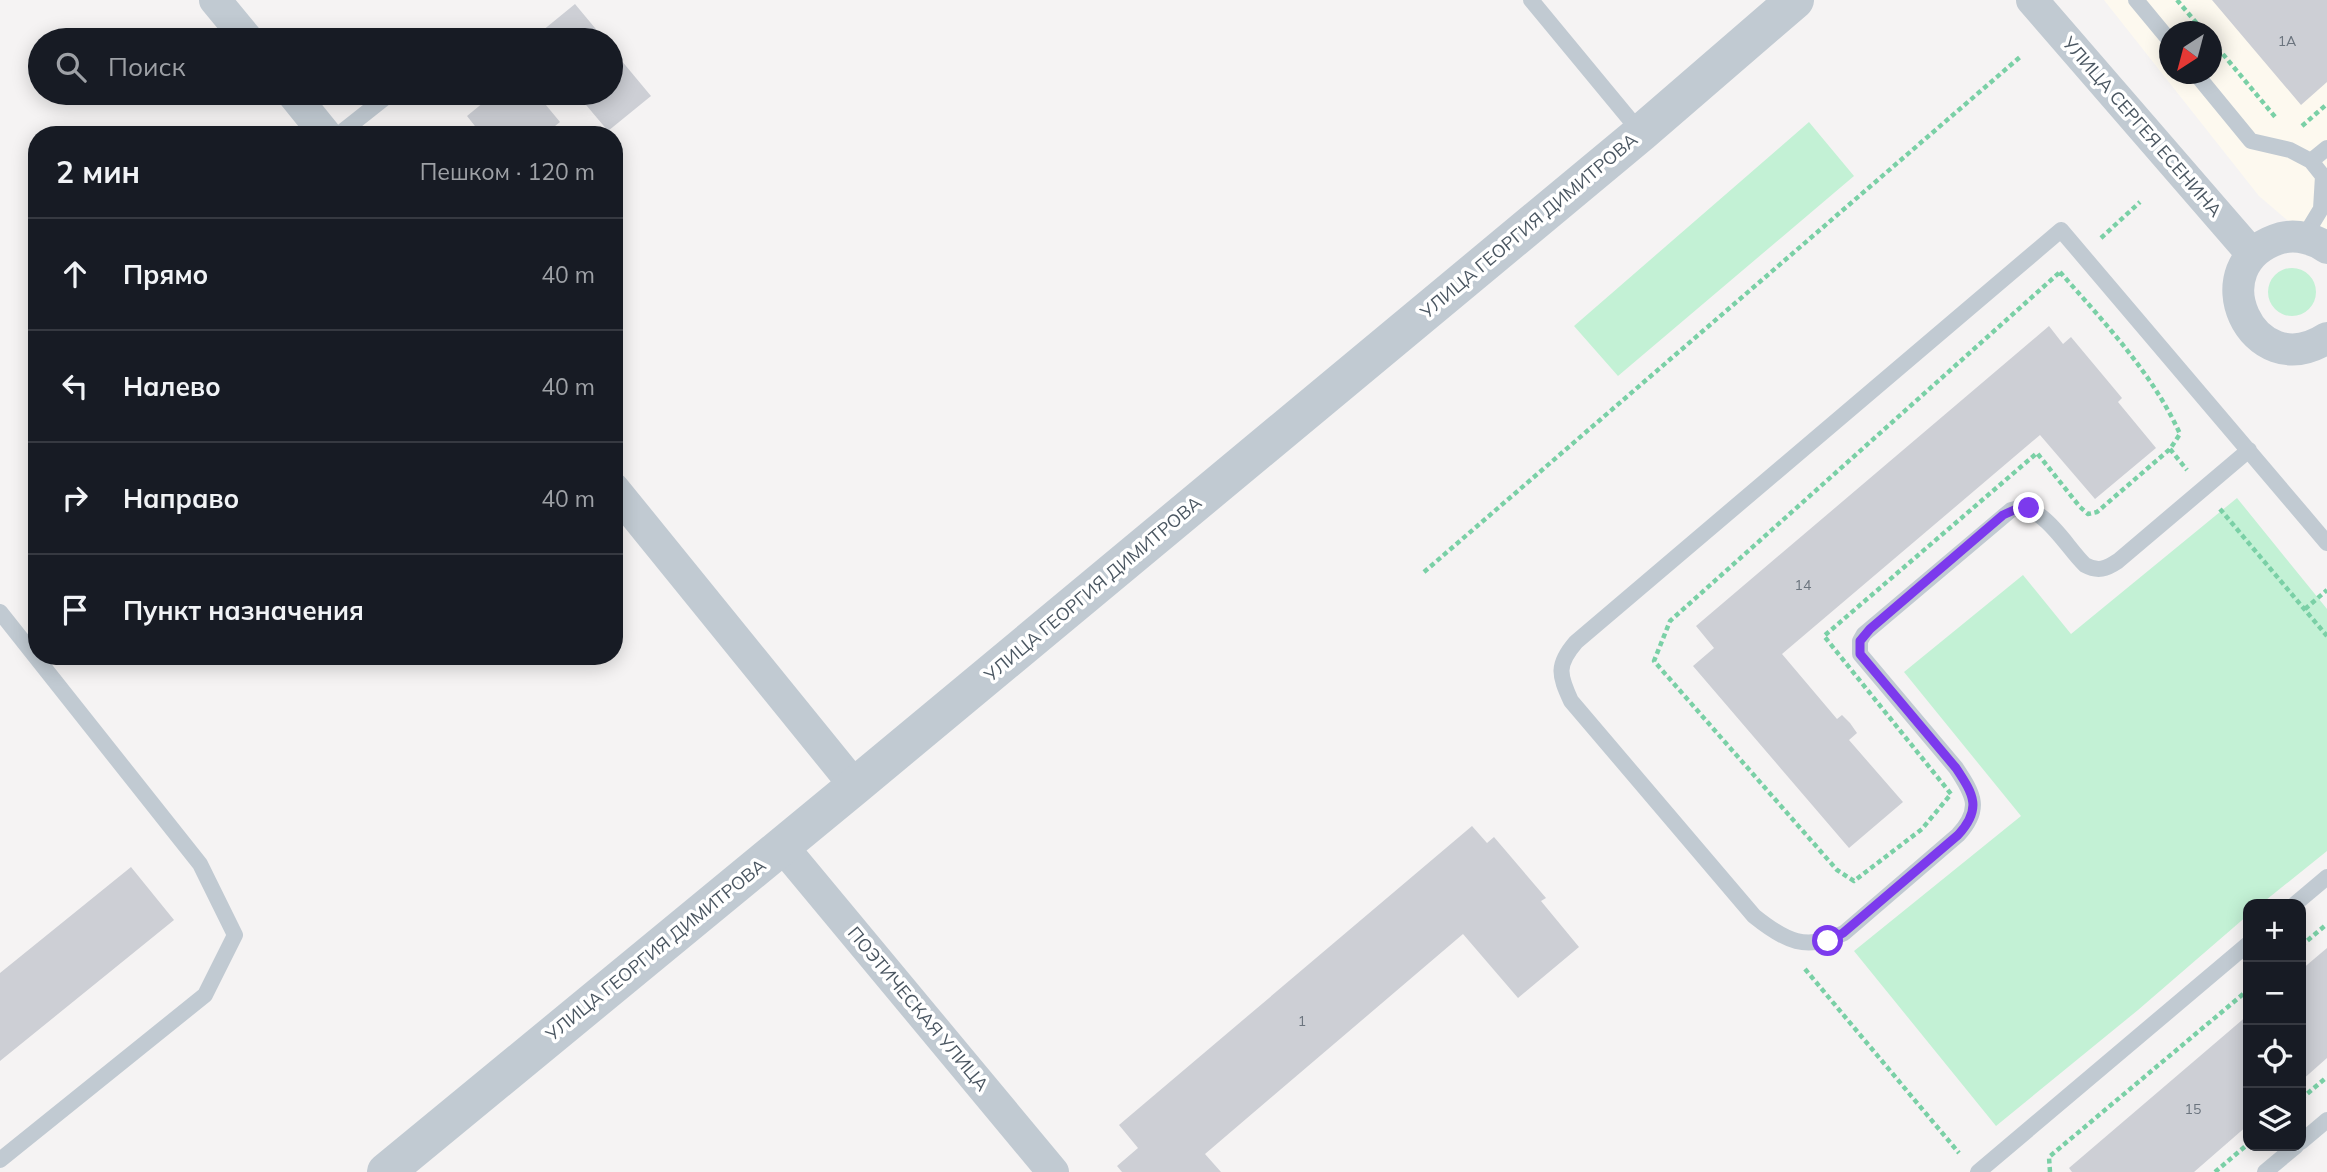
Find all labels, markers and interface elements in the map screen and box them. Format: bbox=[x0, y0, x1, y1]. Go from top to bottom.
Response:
north arrow bbox=[2159, 21, 2222, 84]
search box bbox=[28, 28, 623, 105]
street label: УЛИЦА СЕРГЕЯ ЕСЕНИНА bbox=[2057, 31, 2227, 222]
house number: 1А bbox=[2278, 32, 2297, 50]
icon: search bbox=[52, 48, 90, 86]
text: Поиск bbox=[108, 50, 186, 83]
street label: УЛИЦА ГЕОРГИЯ ДИМИТРОВА bbox=[1415, 128, 1642, 324]
text: 2 мин bbox=[56, 153, 140, 191]
text: Пешком · 120 m bbox=[420, 157, 595, 186]
icon: ahead bbox=[56, 255, 94, 293]
text: Прямо bbox=[123, 258, 208, 291]
text: 40 m bbox=[541, 260, 595, 289]
icon: left bbox=[56, 367, 94, 405]
text: Налево bbox=[123, 370, 221, 403]
text: 40 m bbox=[541, 372, 595, 401]
icon: right bbox=[56, 479, 94, 517]
text: Направо bbox=[123, 482, 239, 515]
text: 40 m bbox=[541, 484, 595, 513]
street label: УЛИЦА ГЕОРГИЯ ДИМИТРОВА bbox=[979, 491, 1206, 687]
route end bbox=[2013, 492, 2044, 523]
house number: 14 bbox=[1795, 576, 1812, 594]
icon: arrive bbox=[56, 591, 94, 629]
text: Пункт назначения bbox=[123, 594, 364, 627]
street label: УЛИЦА ГЕОРГИЯ ДИМИТРОВА bbox=[540, 854, 770, 1046]
map controls bbox=[2243, 899, 2306, 1151]
button: + bbox=[2243, 899, 2306, 962]
street label: ПОЭТИЧЕСКАЯ УЛИЦА bbox=[843, 922, 994, 1096]
route start bbox=[1812, 925, 1843, 956]
button: − bbox=[2243, 962, 2306, 1025]
house number: 1 bbox=[1298, 1012, 1306, 1030]
button: locate bbox=[2243, 1025, 2306, 1088]
button: layers bbox=[2243, 1088, 2306, 1151]
house number: 15 bbox=[2185, 1100, 2201, 1118]

